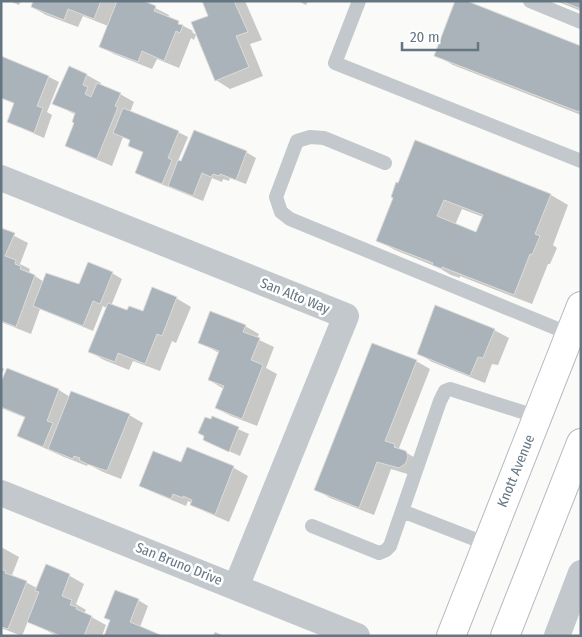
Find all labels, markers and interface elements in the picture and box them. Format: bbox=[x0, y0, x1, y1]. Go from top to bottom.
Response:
scale bar bbox=[402, 20, 478, 52]
text: 20 m bbox=[410, 28, 440, 46]
street label: San Alto Way bbox=[258, 274, 333, 318]
street label: Knott Avenue bbox=[494, 432, 538, 510]
street label: San Bruno Drive bbox=[133, 539, 225, 589]

